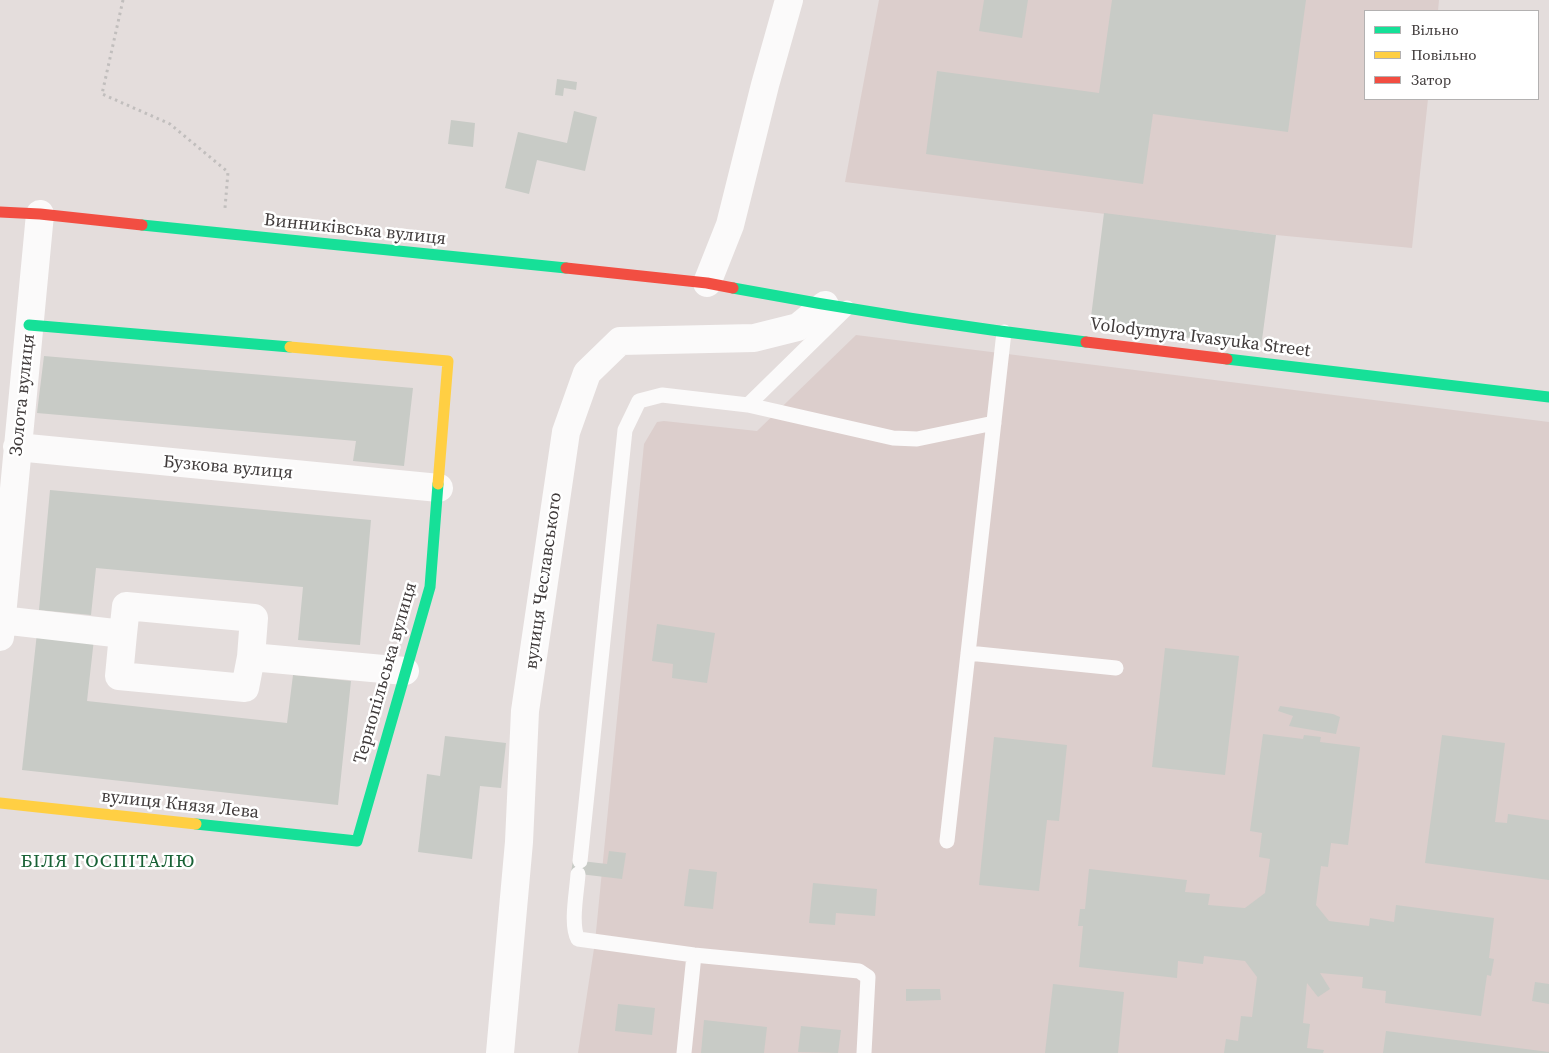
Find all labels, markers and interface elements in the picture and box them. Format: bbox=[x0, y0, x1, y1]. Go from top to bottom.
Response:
legend bbox=[1364, 10, 1539, 100]
text: Вільно bbox=[1411, 19, 1459, 40]
text: Повільно bbox=[1411, 44, 1477, 65]
text: Затор bbox=[1411, 69, 1451, 90]
street label: Винниківська вулиця bbox=[263, 210, 447, 250]
street label: Volodymyra Ivasyuka Street bbox=[1089, 314, 1311, 362]
street label: Золота вулиця bbox=[6, 333, 40, 457]
street label: Бузкова вулиця bbox=[162, 452, 294, 484]
street label: вулиця Чеславського bbox=[521, 491, 567, 671]
street label: Тернопільська вулиця bbox=[350, 580, 422, 766]
street label: вулиця Князя Лева bbox=[100, 786, 260, 824]
district label: БІЛЯ ГОСПІТАЛЮ bbox=[19, 851, 197, 873]

